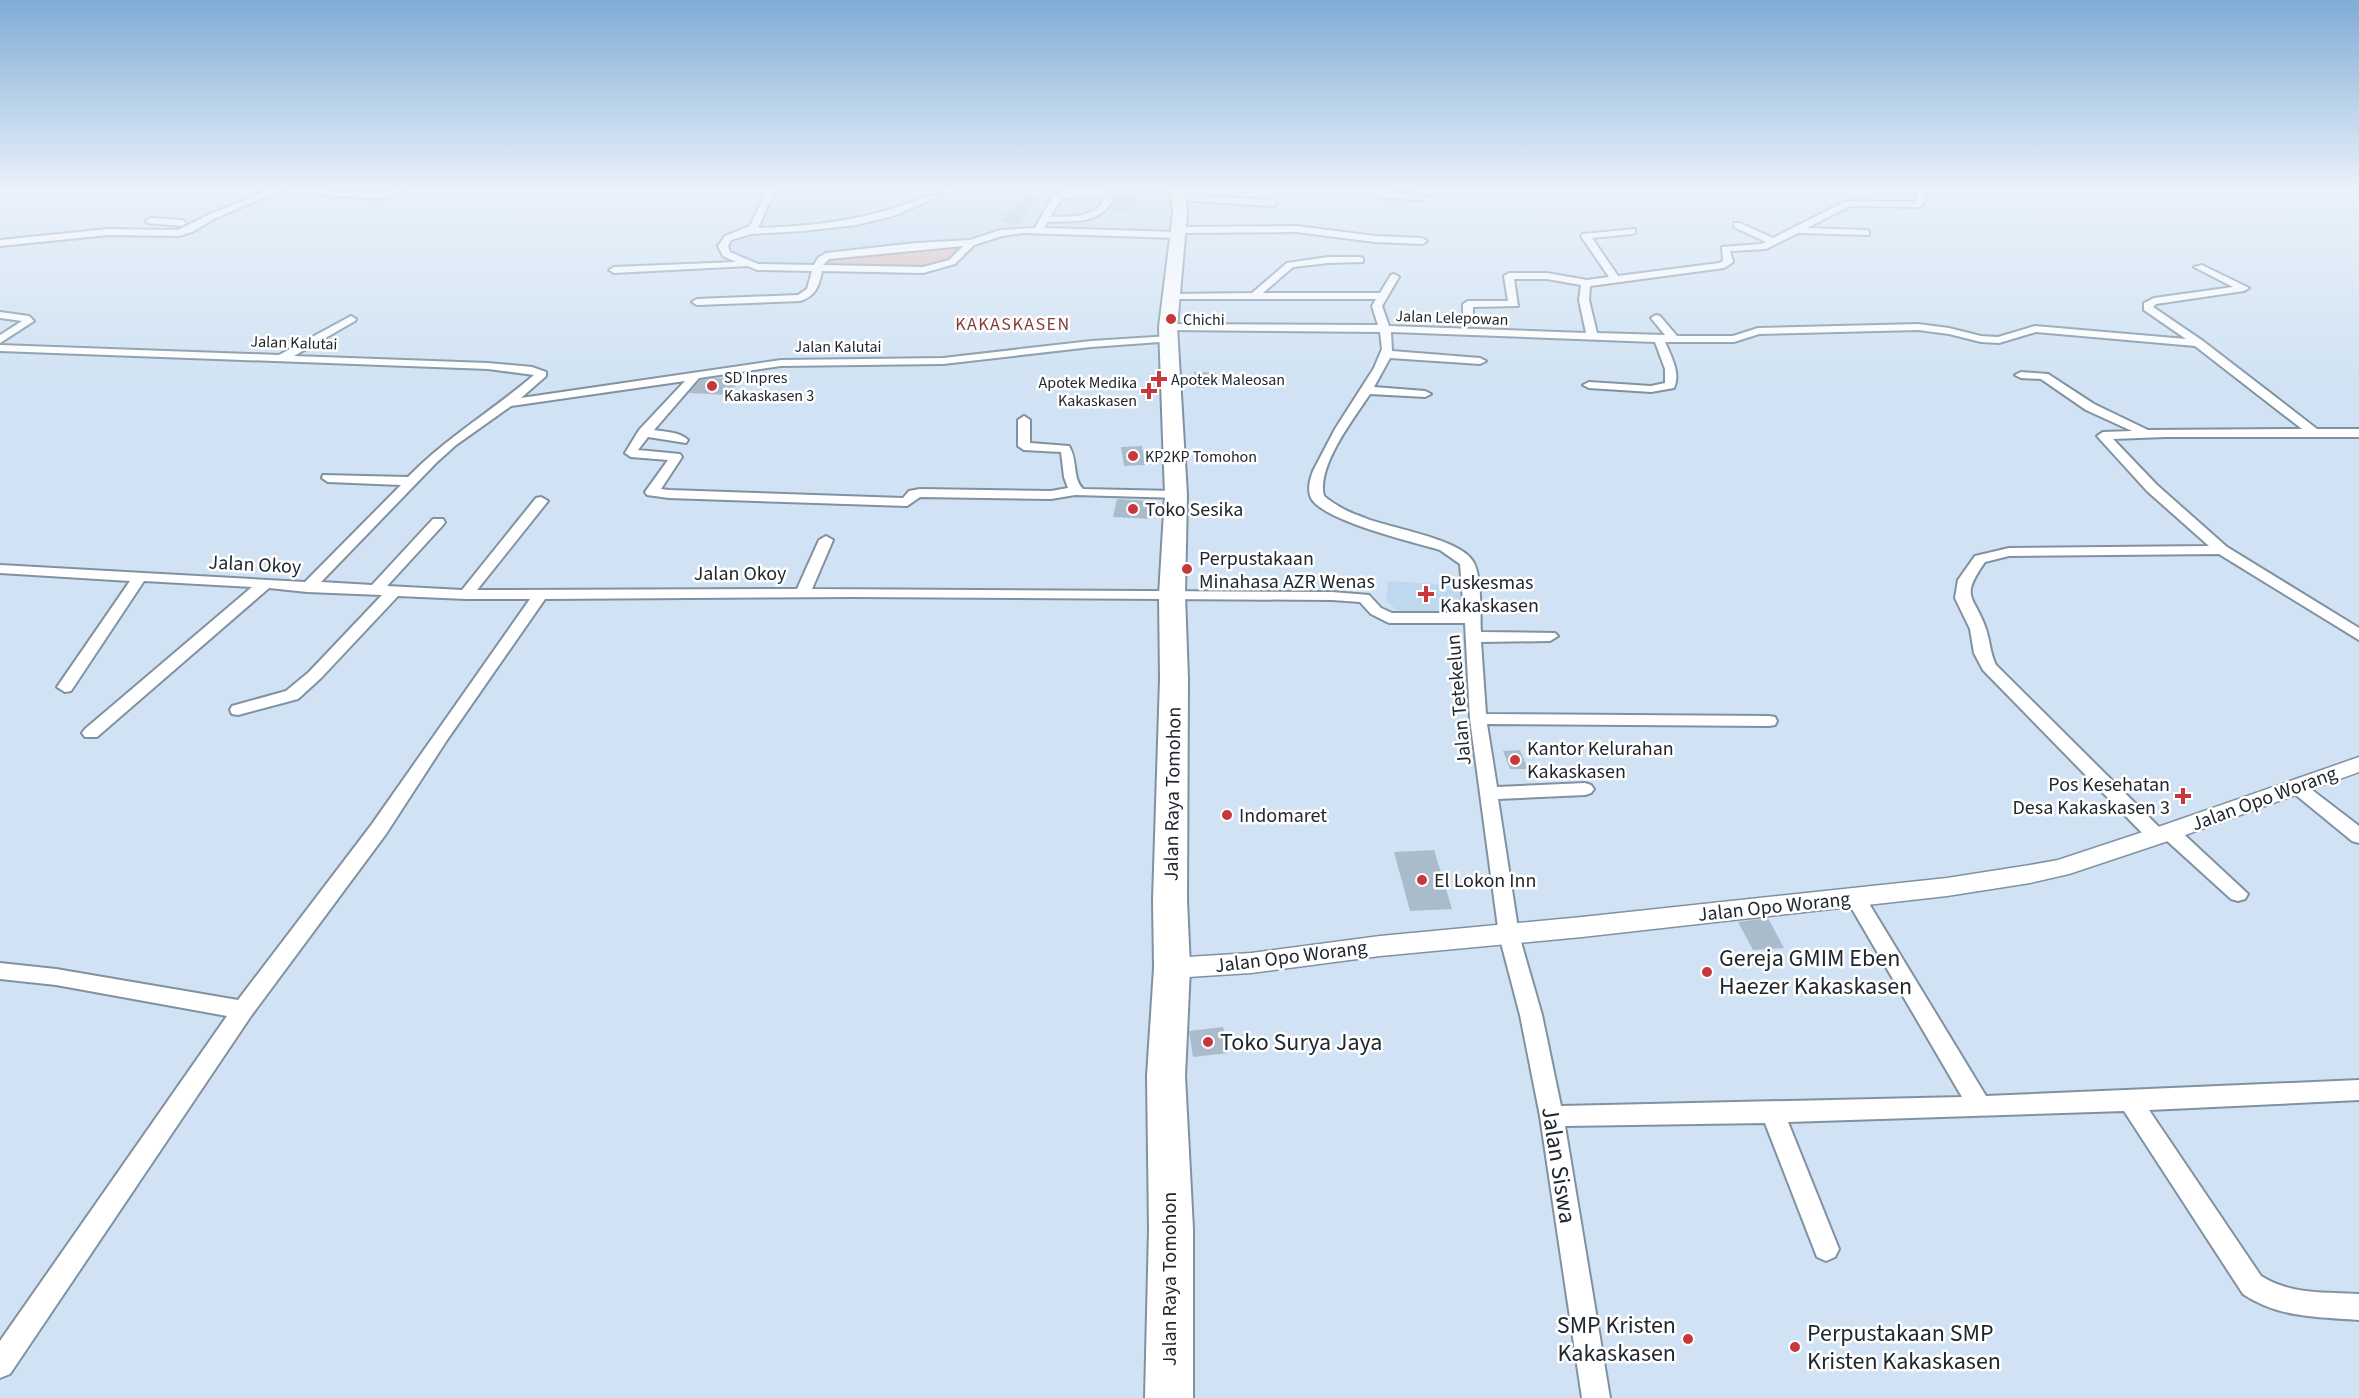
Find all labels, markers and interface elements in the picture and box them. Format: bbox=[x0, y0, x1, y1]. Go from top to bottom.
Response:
street label: Jalan Lelepowan bbox=[1395, 305, 1509, 331]
place label: Chichi bbox=[1183, 309, 1225, 331]
district label: KAKASKASEN bbox=[955, 312, 1071, 337]
marker: Chichi bbox=[1164, 312, 1178, 326]
street label: Jalan Kalutai bbox=[250, 330, 338, 356]
street label: Jalan Kalutai bbox=[794, 336, 882, 358]
place label: SD Inpres Kakaskasen 3 bbox=[724, 367, 814, 407]
place label: Apotek Maleosan bbox=[1171, 369, 1285, 391]
place label: Apotek Medika Kakaskasen bbox=[1039, 372, 1137, 412]
marker: Apotek Maleosan bbox=[1152, 372, 1166, 386]
marker: SD Inpres Kakaskasen 3 bbox=[705, 379, 719, 393]
marker: Apotek Medika Kakaskasen bbox=[1142, 384, 1156, 398]
place label: KP2KP Tomohon bbox=[1145, 446, 1257, 468]
marker: KP2KP Tomohon bbox=[1126, 449, 1140, 463]
place label: Toko Sesika bbox=[1145, 496, 1243, 524]
marker: Toko Sesika bbox=[1126, 502, 1140, 516]
place label: Perpustakaan Minahasa AZR Wenas bbox=[1199, 545, 1375, 596]
street label: Jalan Okoy bbox=[208, 549, 303, 581]
street label: Jalan Okoy bbox=[694, 560, 787, 588]
marker: Perpustakaan Minahasa AZR Wenas bbox=[1180, 562, 1194, 576]
place label: Puskesmas Kakaskasen bbox=[1440, 569, 1539, 620]
marker: Puskesmas Kakaskasen bbox=[1417, 585, 1435, 603]
street label: Jalan Tetekelun bbox=[1439, 633, 1479, 767]
street label: Jalan Raya Tomohon bbox=[1157, 707, 1189, 882]
place label: Kantor Kelurahan Kakaskasen bbox=[1527, 735, 1674, 786]
marker: Kantor Kelurahan Kakaskasen bbox=[1508, 753, 1522, 767]
street label: Jalan Opo Worang bbox=[2188, 760, 2341, 838]
place label: Pos Kesehatan Desa Kakaskasen 3 bbox=[2013, 771, 2170, 822]
marker: Pos Kesehatan Desa Kakaskasen 3 bbox=[2174, 787, 2192, 805]
place label: Indomaret bbox=[1239, 802, 1327, 830]
marker: Indomaret bbox=[1220, 808, 1234, 822]
place label: El Lokon Inn bbox=[1434, 867, 1536, 895]
marker: El Lokon Inn bbox=[1415, 873, 1429, 887]
street label: Jalan Opo Worang bbox=[1696, 885, 1852, 929]
street label: Jalan Opo Worang bbox=[1213, 934, 1369, 980]
place label: Gereja GMIM Eben Haezer Kakaskasen bbox=[1719, 941, 1912, 1004]
marker: Gereja GMIM Eben Haezer Kakaskasen bbox=[1700, 965, 1714, 979]
place label: Toko Surya Jaya bbox=[1220, 1025, 1382, 1060]
marker: Toko Surya Jaya bbox=[1201, 1035, 1215, 1049]
street label: Jalan Siswa bbox=[1532, 1104, 1585, 1226]
street label: Jalan Raya Tomohon bbox=[1156, 1192, 1184, 1366]
place label: SMP Kristen Kakaskasen bbox=[1557, 1308, 1676, 1371]
place label: Perpustakaan SMP Kristen Kakaskasen bbox=[1807, 1316, 2001, 1379]
marker: SMP Kristen Kakaskasen bbox=[1681, 1332, 1695, 1346]
marker: Perpustakaan SMP Kristen Kakaskasen bbox=[1788, 1340, 1802, 1354]

